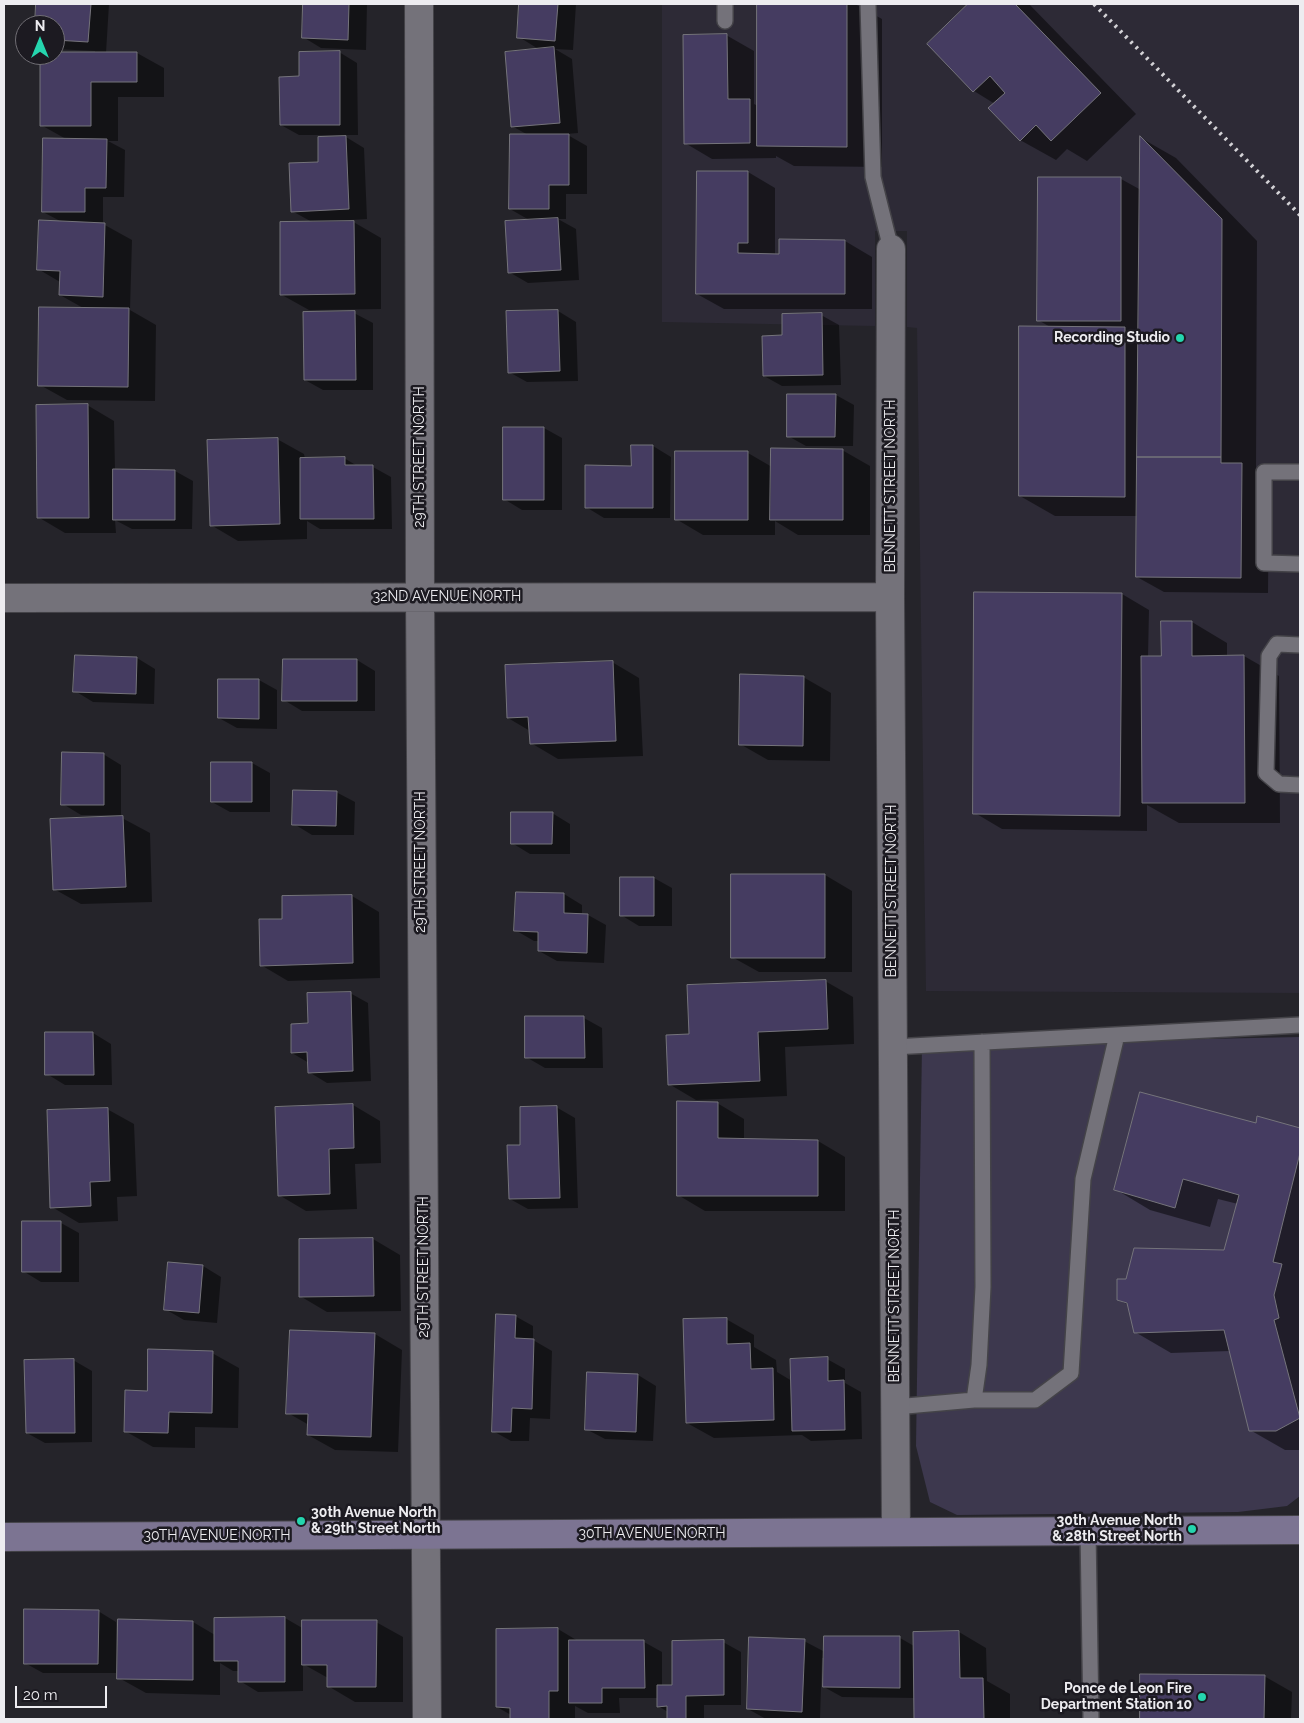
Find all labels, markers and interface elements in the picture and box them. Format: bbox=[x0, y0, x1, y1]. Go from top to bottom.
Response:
north arrow bbox=[15, 15, 65, 65]
text: N bbox=[35, 18, 45, 34]
place label: Recording Studio bbox=[1054, 330, 1170, 346]
marker: Recording Studio bbox=[1174, 332, 1186, 344]
street label: 29TH STREET NORTH bbox=[412, 386, 428, 528]
street label: BENNETT STREET NORTH bbox=[883, 399, 899, 573]
street label: 32ND AVENUE NORTH bbox=[373, 589, 521, 605]
street label: 29TH STREET NORTH bbox=[413, 791, 429, 933]
street label: BENNETT STREET NORTH bbox=[884, 804, 900, 978]
street label: 29TH STREET NORTH bbox=[416, 1196, 432, 1338]
street label: BENNETT STREET NORTH bbox=[887, 1209, 903, 1383]
place label: 30th Avenue North & 29th Street North bbox=[311, 1505, 440, 1538]
place label: 30th Avenue North & 28th Street North bbox=[1052, 1513, 1182, 1545]
marker: 30th Avenue North & 29th Street North bbox=[295, 1515, 307, 1527]
marker: 30th Avenue North & 28th Street North bbox=[1186, 1523, 1198, 1535]
street label: 30TH AVENUE NORTH bbox=[579, 1526, 725, 1542]
street label: 30TH AVENUE NORTH bbox=[144, 1528, 290, 1544]
scale bar bbox=[18, 1676, 110, 1708]
place label: Ponce de Leon Fire Department Station 10 bbox=[1041, 1681, 1192, 1714]
text: 20 m bbox=[23, 1686, 58, 1704]
marker: Ponce de Leon Fire Department Station 10 bbox=[1196, 1691, 1208, 1703]

